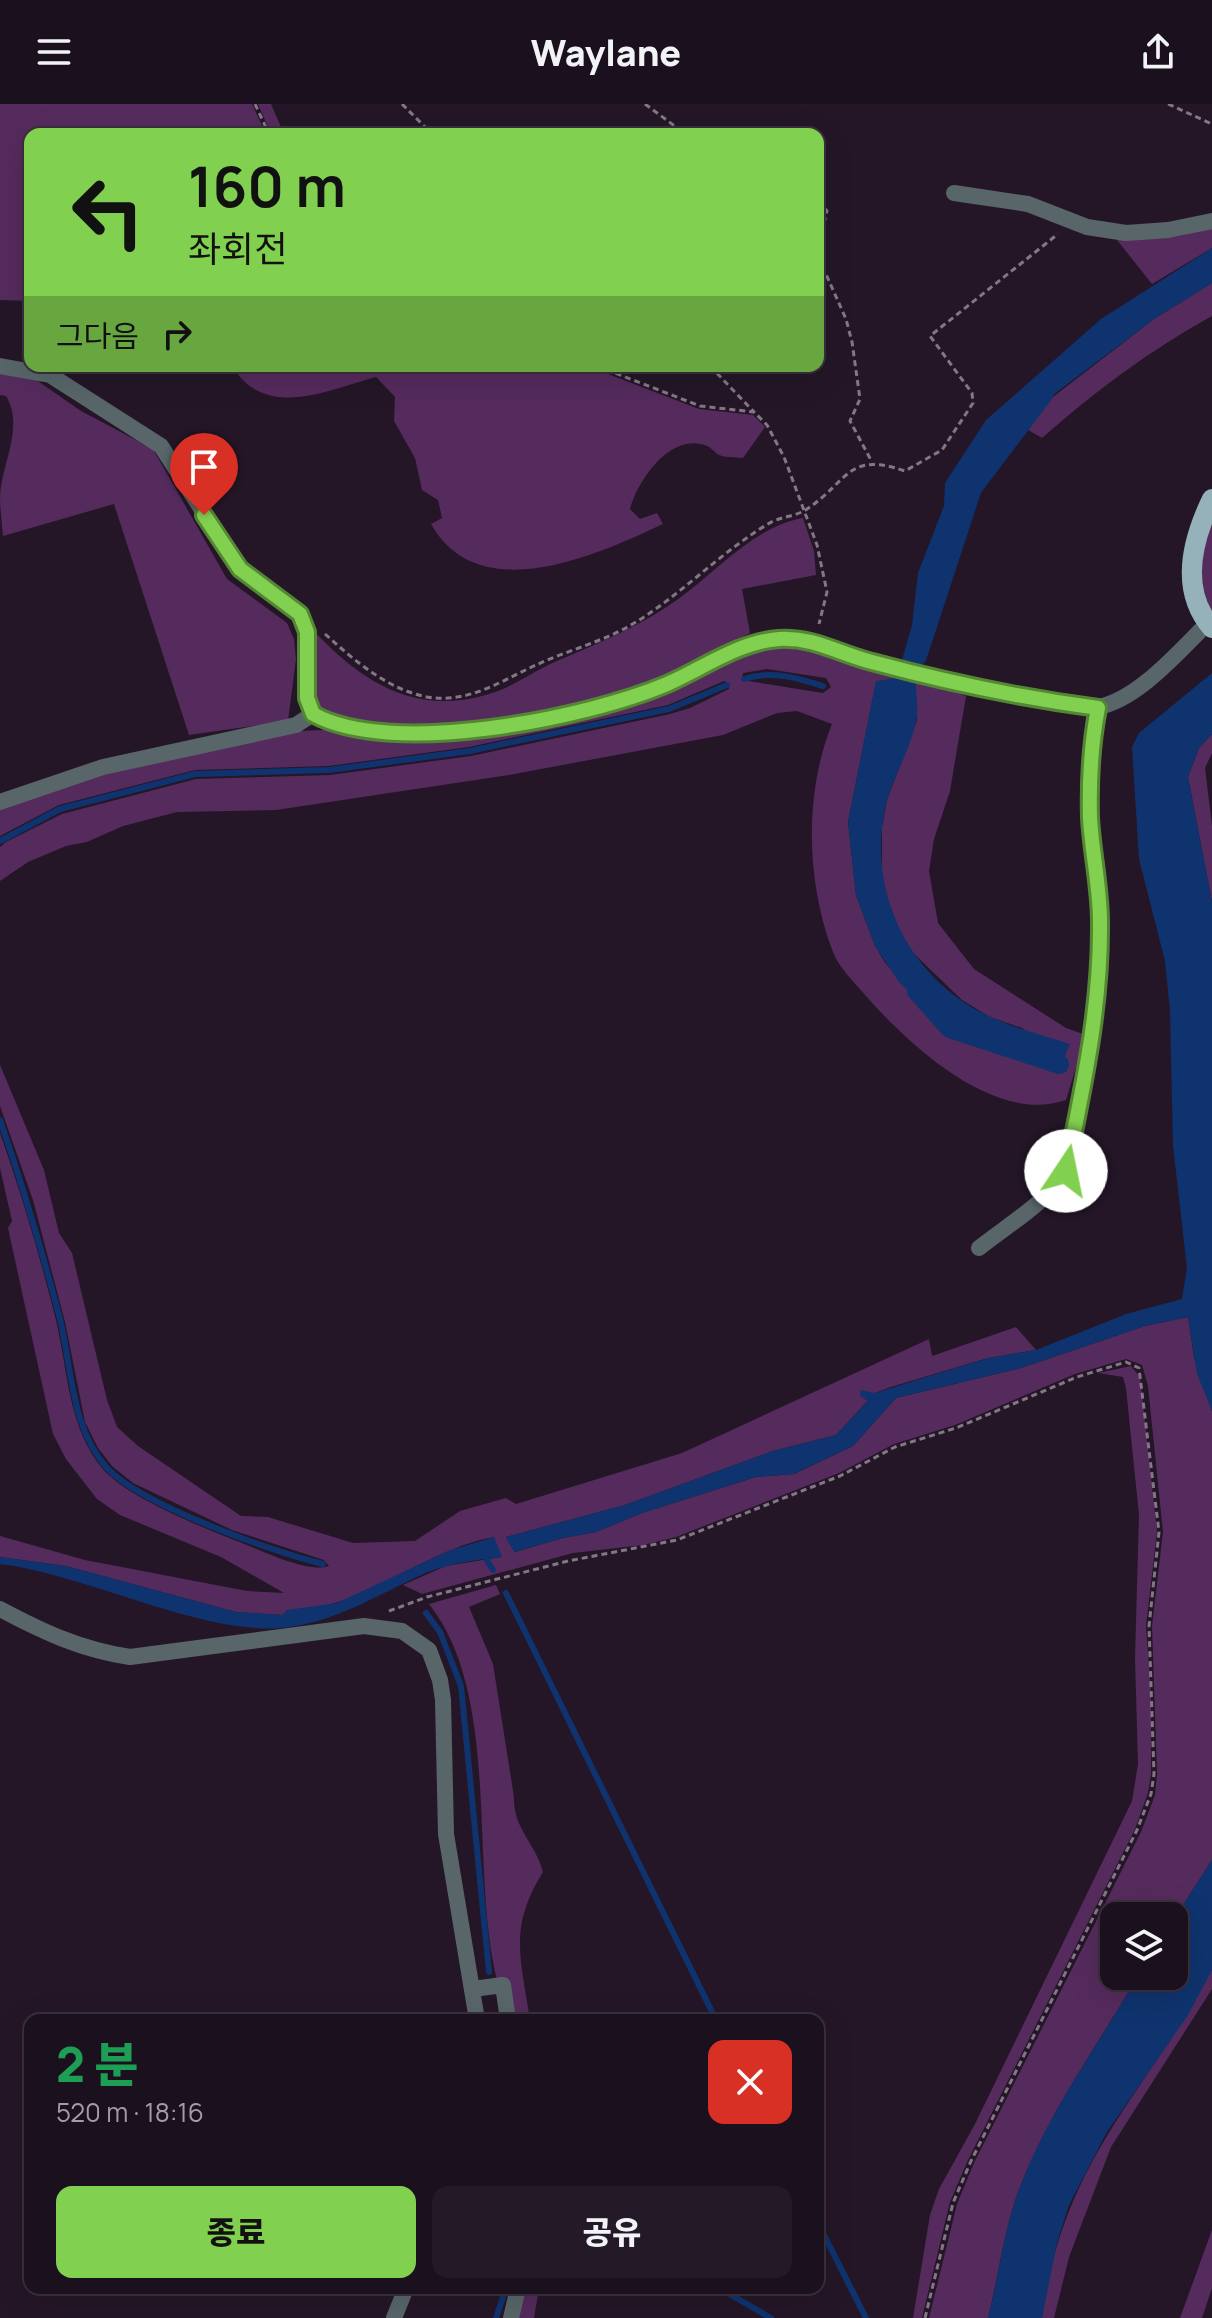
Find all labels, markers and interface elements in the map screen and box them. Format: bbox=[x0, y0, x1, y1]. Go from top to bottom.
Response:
text: Waylane bbox=[531, 28, 681, 77]
icon: menu bbox=[32, 30, 76, 74]
icon: share bbox=[1136, 30, 1180, 74]
text: 160 m bbox=[188, 147, 346, 224]
icon: left bbox=[56, 160, 160, 264]
text: 좌회전 bbox=[188, 224, 287, 273]
icon: right bbox=[155, 312, 199, 356]
text: 그다음 bbox=[56, 315, 139, 356]
pin bbox=[170, 433, 238, 515]
icon: arrive bbox=[182, 445, 226, 489]
position arrow bbox=[1024, 1129, 1108, 1213]
map controls bbox=[1100, 1902, 1188, 1990]
button: layers bbox=[1100, 1902, 1188, 1990]
text: 2 분 bbox=[56, 2031, 139, 2096]
button: close bbox=[708, 2040, 792, 2124]
text: 520 m · 18:16 bbox=[56, 2094, 204, 2130]
button: 종료 bbox=[56, 2186, 416, 2278]
button: 공유 bbox=[432, 2186, 792, 2278]

